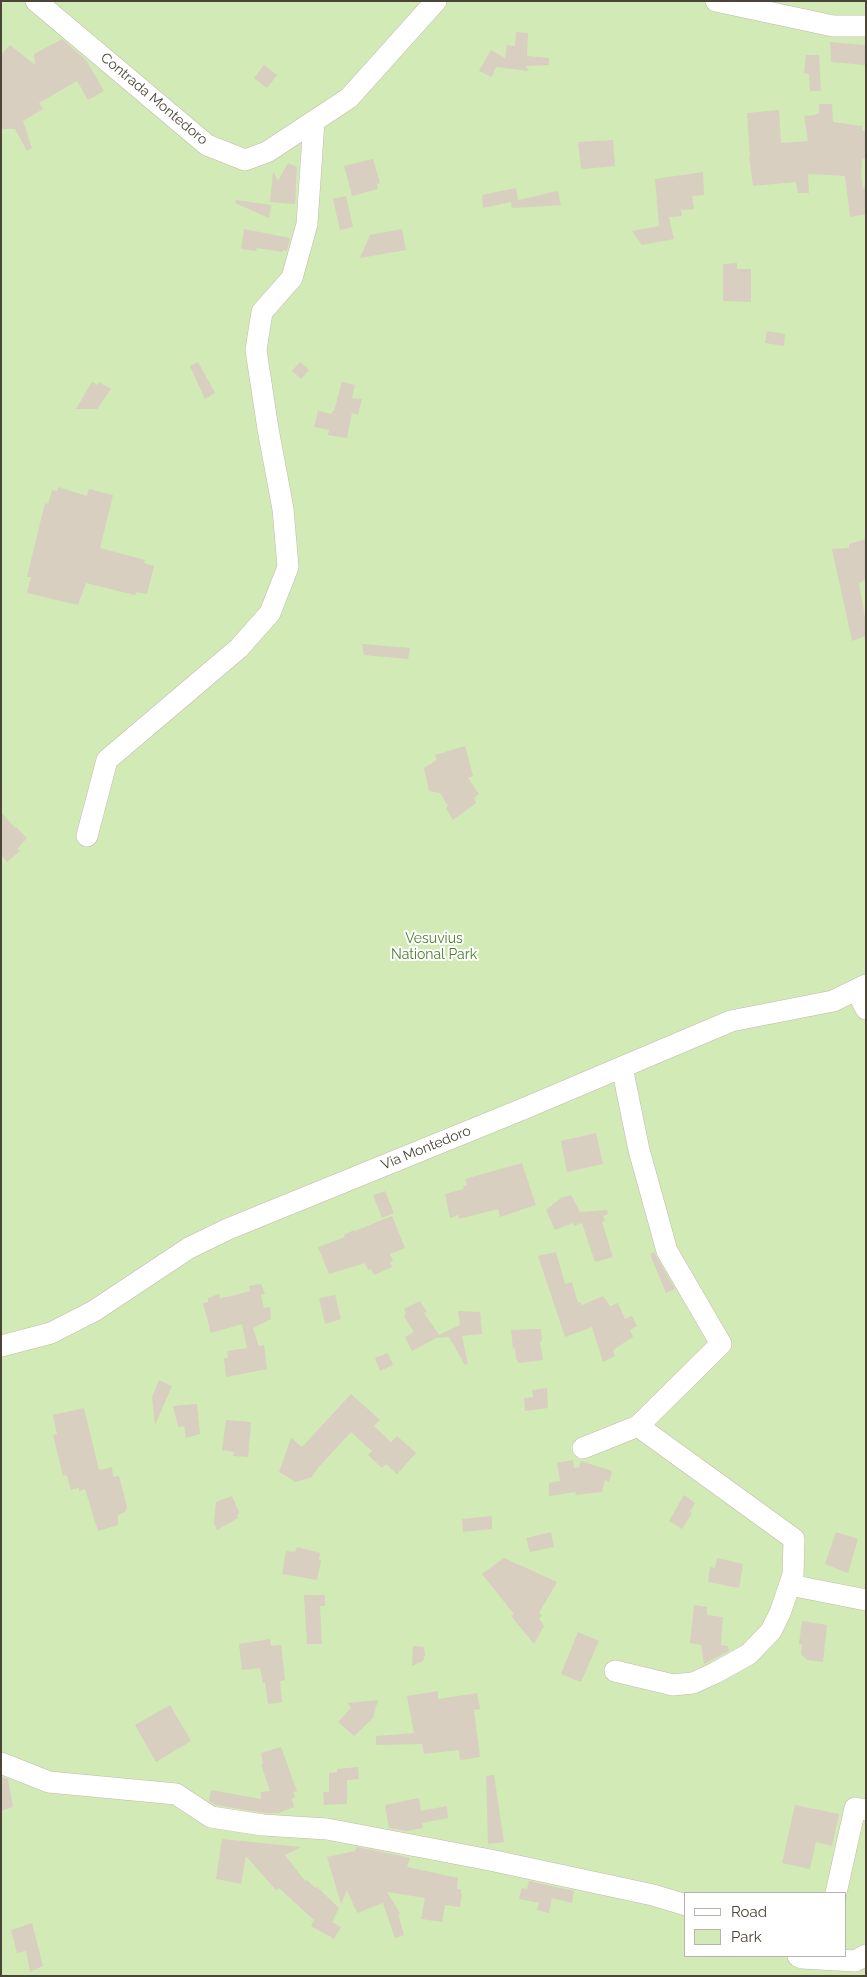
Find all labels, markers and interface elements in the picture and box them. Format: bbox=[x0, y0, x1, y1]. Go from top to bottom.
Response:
street label: Contrada Montedoro bbox=[97, 49, 211, 149]
park label: Vesuvius National Park bbox=[391, 931, 477, 964]
street label: Via Montedoro bbox=[379, 1122, 473, 1174]
legend bbox=[684, 1892, 847, 1957]
text: Road bbox=[731, 1903, 767, 1921]
text: Park bbox=[731, 1928, 762, 1946]

